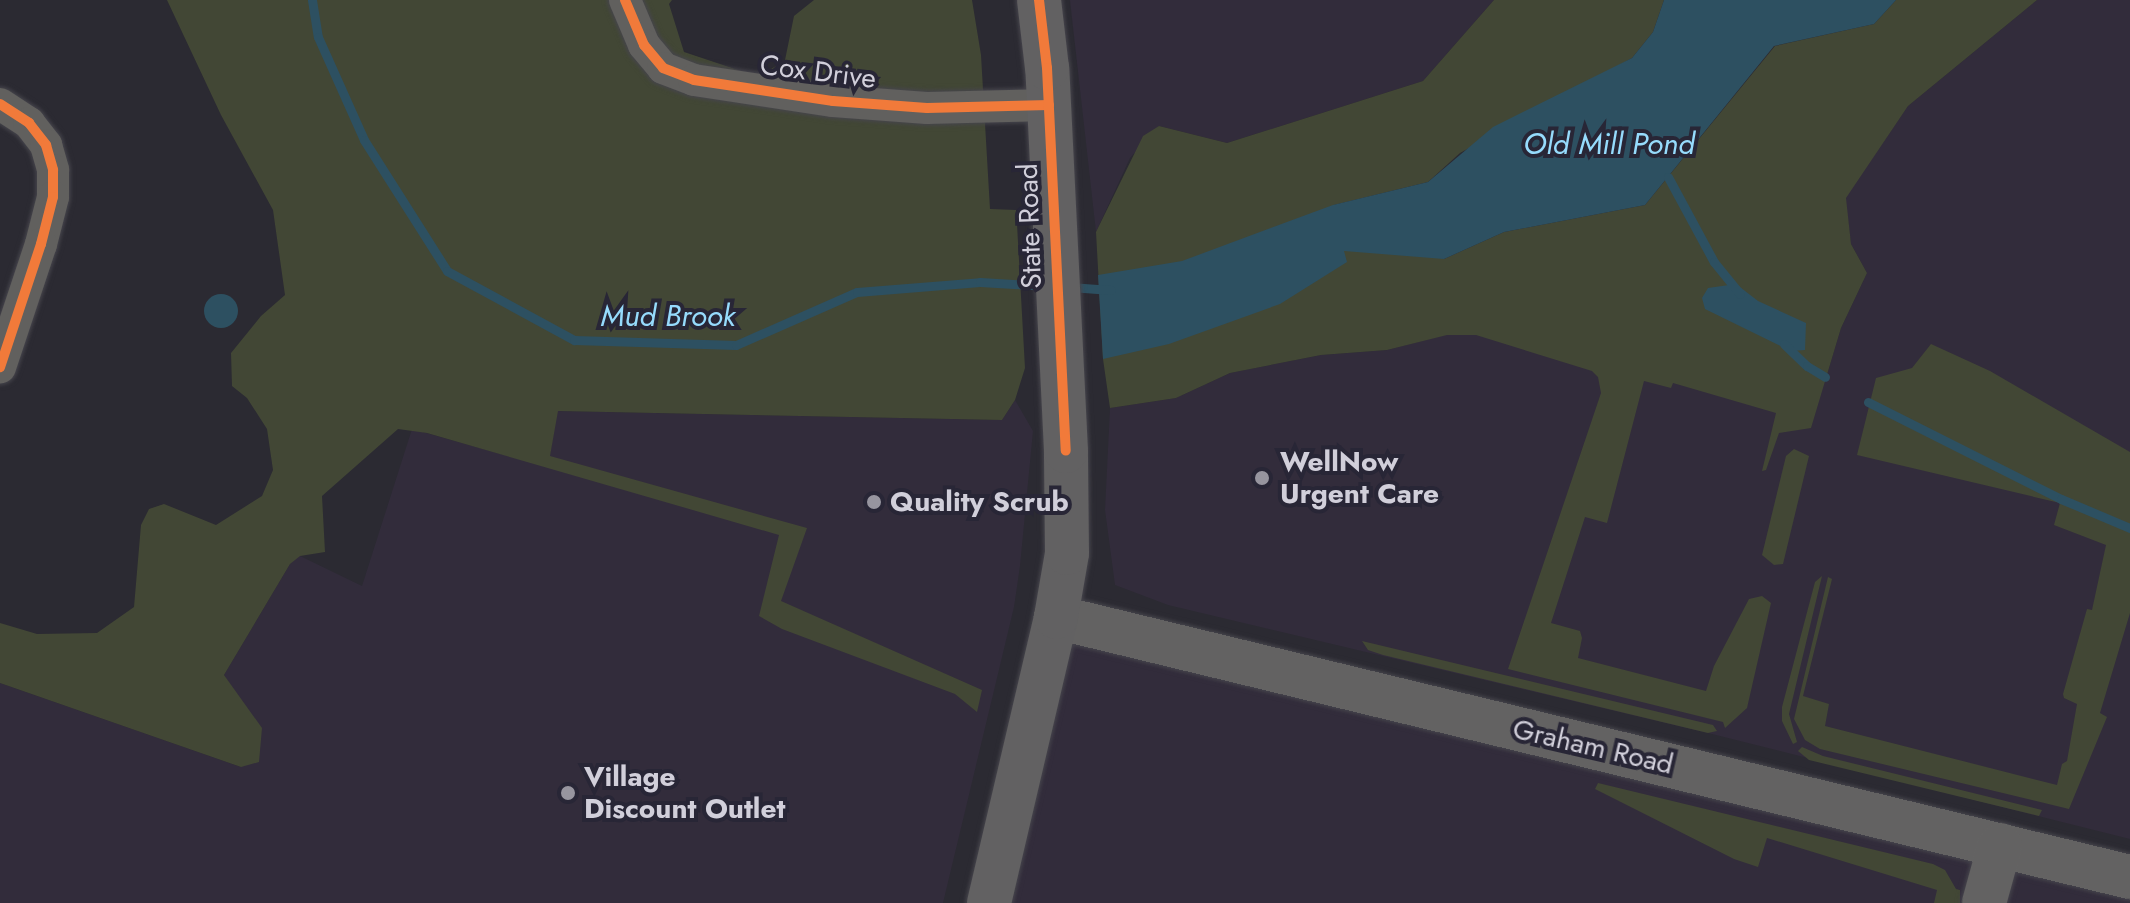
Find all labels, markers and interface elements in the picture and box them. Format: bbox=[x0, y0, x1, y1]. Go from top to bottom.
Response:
street label: Cox Drive bbox=[758, 48, 878, 96]
water label: Old Mill Pond bbox=[1523, 126, 1695, 162]
street label: State Road bbox=[1011, 163, 1049, 289]
water label: Mud Brook bbox=[601, 298, 735, 334]
place label: WellNow Urgent Care bbox=[1280, 445, 1439, 511]
marker: WellNow Urgent Care bbox=[1251, 467, 1273, 489]
place label: Quality Scrub bbox=[890, 485, 1069, 519]
marker: Quality Scrub bbox=[865, 493, 883, 511]
street label: Graham Road bbox=[1510, 712, 1676, 782]
place label: Village Discount Outlet bbox=[584, 760, 785, 826]
marker: Village Discount Outlet bbox=[559, 784, 577, 802]

